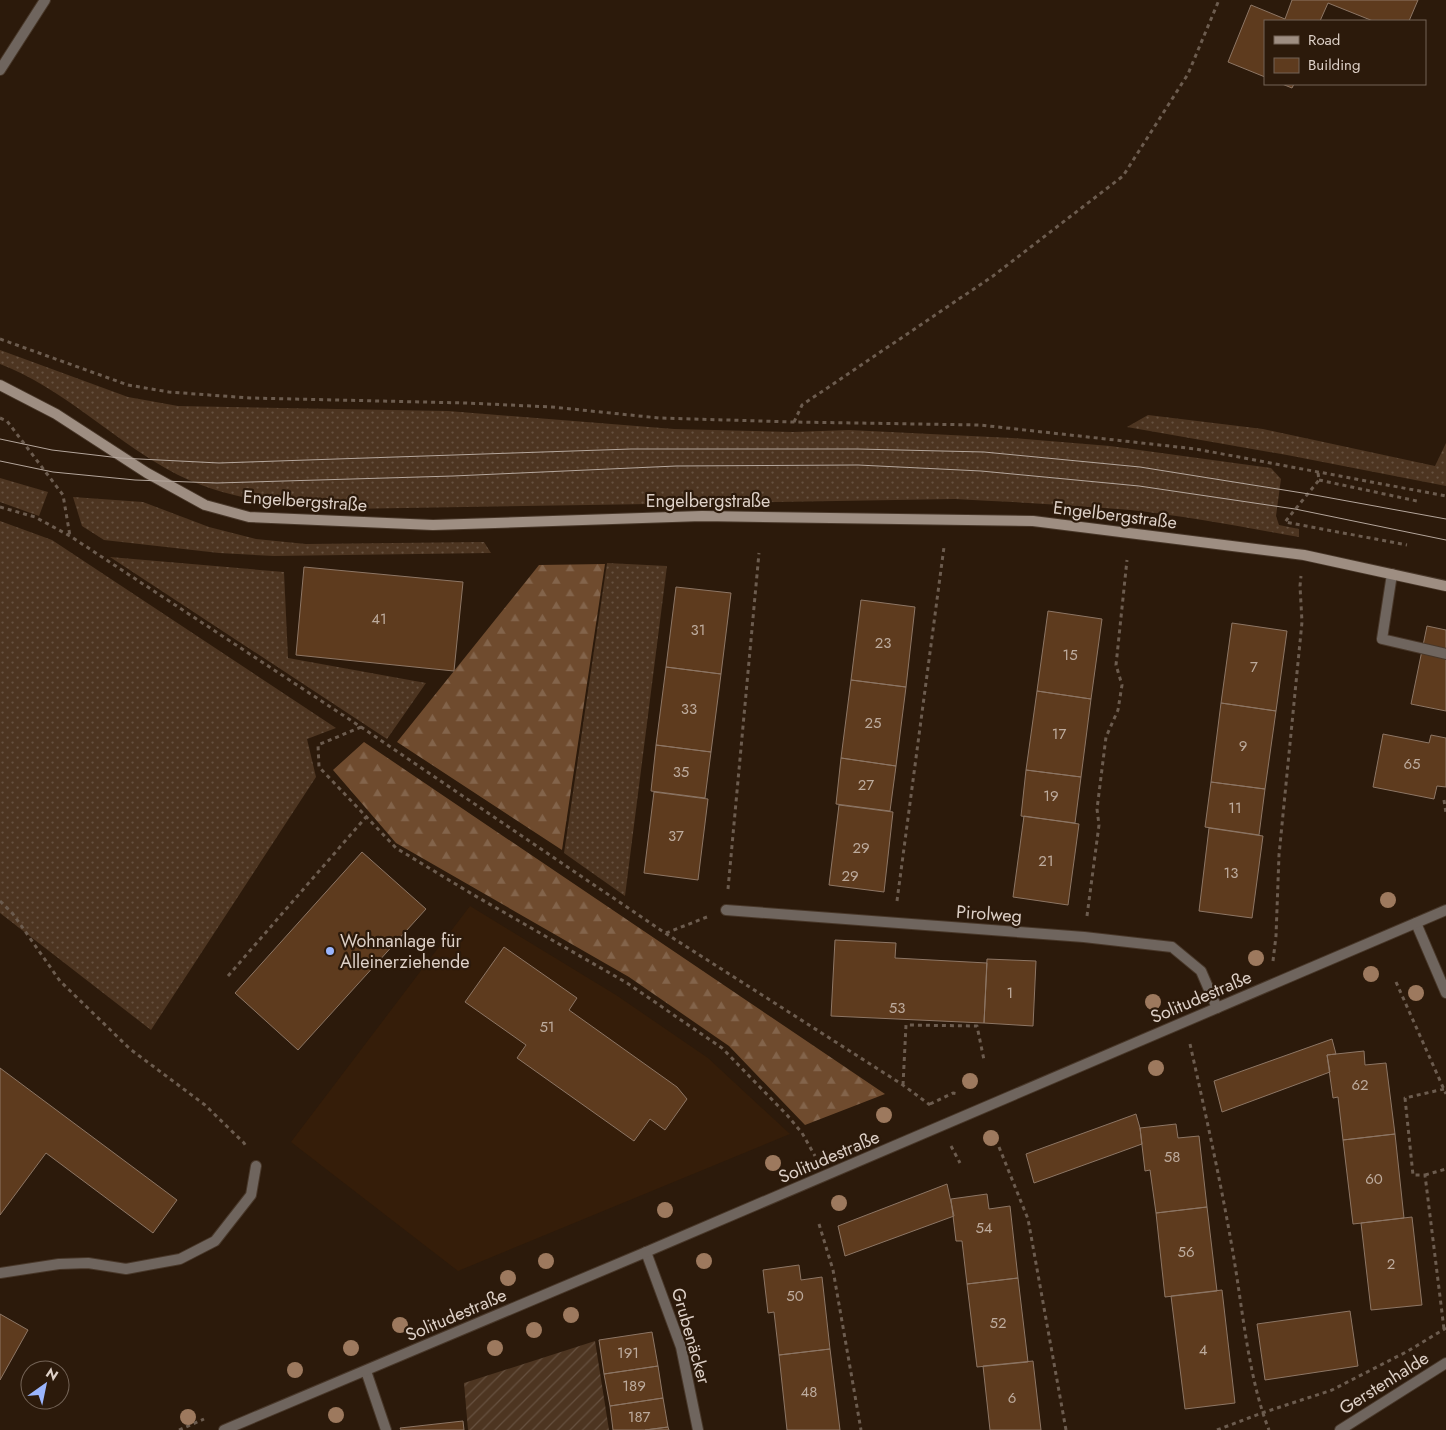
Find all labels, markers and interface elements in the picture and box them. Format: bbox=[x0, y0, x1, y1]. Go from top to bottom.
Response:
legend bbox=[1264, 20, 1426, 85]
text: Road bbox=[1308, 29, 1340, 51]
text: Building bbox=[1308, 54, 1360, 76]
street label: Engelbergstraße bbox=[242, 484, 368, 518]
street label: Engelbergstraße bbox=[646, 488, 770, 514]
street label: Engelbergstraße bbox=[1052, 495, 1178, 535]
house number: 41 bbox=[371, 608, 387, 630]
house number: 31 bbox=[691, 619, 705, 641]
house number: 23 bbox=[875, 632, 891, 654]
house number: 15 bbox=[1062, 644, 1078, 666]
house number: 7 bbox=[1250, 656, 1258, 678]
house number: 33 bbox=[681, 698, 697, 720]
house number: 25 bbox=[865, 712, 882, 734]
house number: 17 bbox=[1052, 723, 1066, 745]
house number: 9 bbox=[1239, 735, 1247, 757]
house number: 65 bbox=[1403, 753, 1421, 775]
house number: 35 bbox=[673, 761, 689, 783]
house number: 27 bbox=[858, 774, 874, 796]
house number: 19 bbox=[1043, 785, 1059, 807]
house number: 11 bbox=[1228, 797, 1242, 819]
house number: 37 bbox=[668, 825, 684, 847]
house number: 29 bbox=[852, 837, 870, 859]
house number: 21 bbox=[1038, 850, 1054, 872]
house number: 13 bbox=[1224, 862, 1238, 884]
house number: 29 bbox=[841, 865, 859, 887]
street label: Pirolweg bbox=[955, 899, 1023, 929]
place label: Wohnanlage für Alleinerziehende bbox=[340, 928, 469, 975]
marker: Wohnanlage für Alleinerziehende bbox=[324, 945, 336, 957]
street label: Solitudestraße bbox=[1146, 964, 1256, 1030]
house number: 1 bbox=[1007, 982, 1013, 1004]
house number: 53 bbox=[889, 997, 905, 1019]
house number: 51 bbox=[539, 1016, 555, 1038]
house number: 62 bbox=[1351, 1074, 1369, 1096]
street label: Solitudestraße bbox=[774, 1124, 884, 1190]
house number: 58 bbox=[1164, 1146, 1180, 1168]
house number: 60 bbox=[1365, 1168, 1383, 1190]
house number: 54 bbox=[975, 1217, 993, 1239]
house number: 56 bbox=[1177, 1241, 1195, 1263]
house number: 2 bbox=[1387, 1253, 1395, 1275]
street label: Solitudestraße bbox=[401, 1282, 511, 1348]
street label: Grubenäcker bbox=[665, 1285, 717, 1388]
house number: 50 bbox=[786, 1285, 804, 1307]
house number: 52 bbox=[990, 1312, 1007, 1334]
house number: 4 bbox=[1199, 1339, 1208, 1361]
house number: 191 bbox=[617, 1342, 639, 1364]
street label: Gerstenhalde bbox=[1334, 1345, 1434, 1421]
north arrow bbox=[20, 1360, 70, 1410]
text: N bbox=[42, 1363, 62, 1386]
house number: 189 bbox=[622, 1375, 646, 1397]
house number: 48 bbox=[801, 1381, 817, 1403]
house number: 6 bbox=[1008, 1387, 1016, 1409]
house number: 187 bbox=[628, 1406, 650, 1428]

